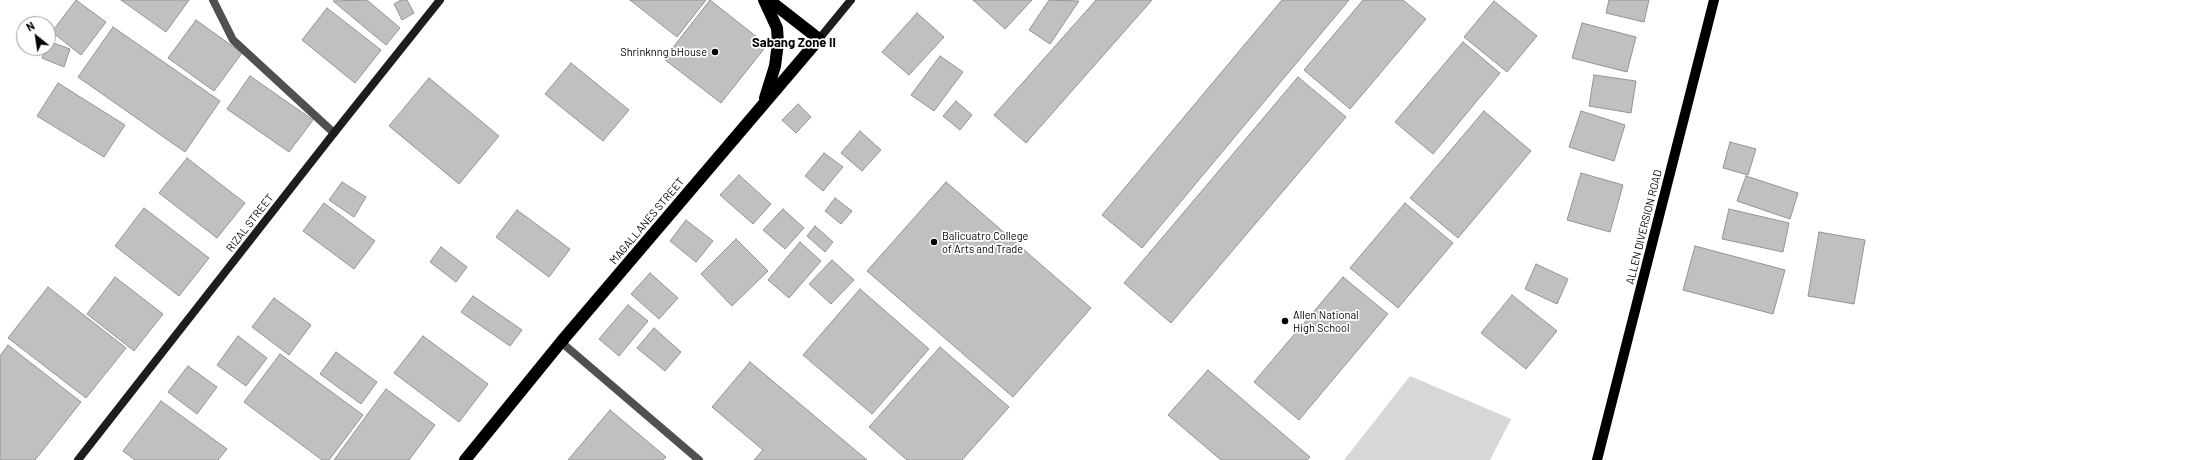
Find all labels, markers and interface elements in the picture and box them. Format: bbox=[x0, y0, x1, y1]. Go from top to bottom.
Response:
north arrow bbox=[16, 16, 56, 56]
text: N bbox=[24, 19, 37, 34]
district label: Sabang Zone II bbox=[752, 35, 836, 51]
place label: Shrinknng bHouse bbox=[620, 45, 707, 59]
marker: Shrinknng bHouse bbox=[710, 47, 720, 57]
street label: ALLEN DIVERSION ROAD bbox=[1623, 168, 1665, 286]
street label: MAGALLANES STREET bbox=[607, 175, 687, 267]
street label: RIZAL STREET bbox=[223, 192, 277, 254]
place label: Balicuatro College of Arts and Trade bbox=[942, 229, 1028, 255]
marker: Balicuatro College of Arts and Trade bbox=[929, 237, 939, 247]
place label: Allen National High School bbox=[1293, 308, 1359, 334]
marker: Allen National High School bbox=[1280, 316, 1290, 326]

